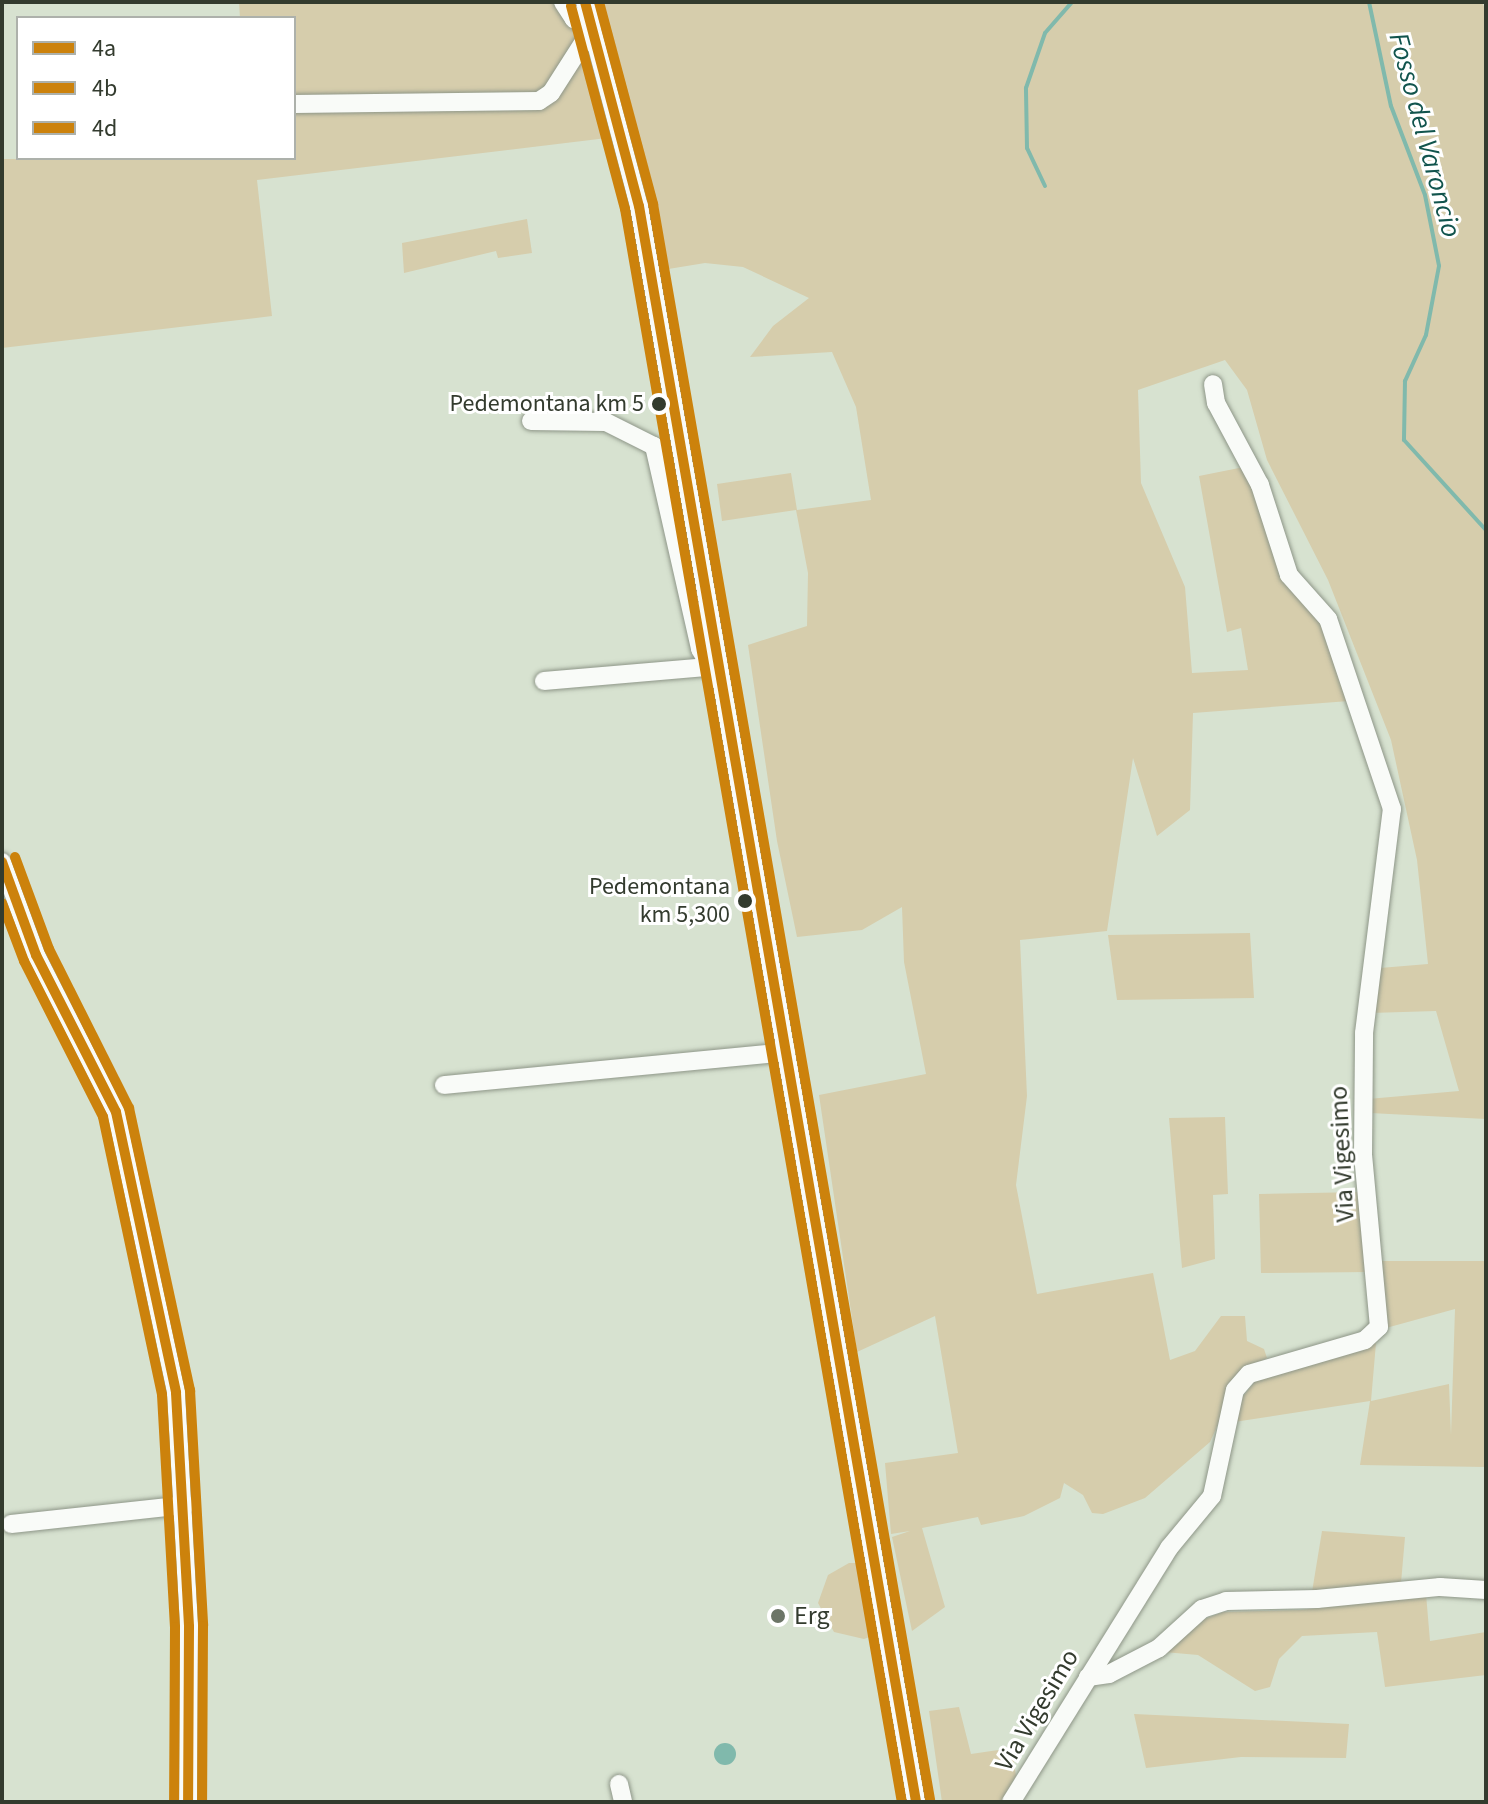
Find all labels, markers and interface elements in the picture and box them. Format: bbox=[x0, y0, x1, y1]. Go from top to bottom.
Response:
legend bbox=[16, 16, 296, 160]
water label: Fosso del Varoncio bbox=[1382, 29, 1468, 241]
text: 4a bbox=[92, 31, 116, 66]
text: 4b bbox=[92, 71, 117, 106]
text: 4d bbox=[92, 111, 117, 146]
place label: Pedemontana km 5 bbox=[450, 390, 644, 418]
marker: Pedemontana km 5 bbox=[651, 396, 667, 412]
place label: Pedemontana km 5,300 bbox=[589, 873, 730, 929]
marker: Pedemontana km 5,300 bbox=[737, 893, 753, 909]
street label: Via Vigesimo bbox=[1323, 1085, 1361, 1223]
place label: Erg bbox=[794, 1600, 830, 1632]
marker: Erg bbox=[769, 1607, 787, 1625]
street label: Via Vigesimo bbox=[988, 1643, 1086, 1777]

